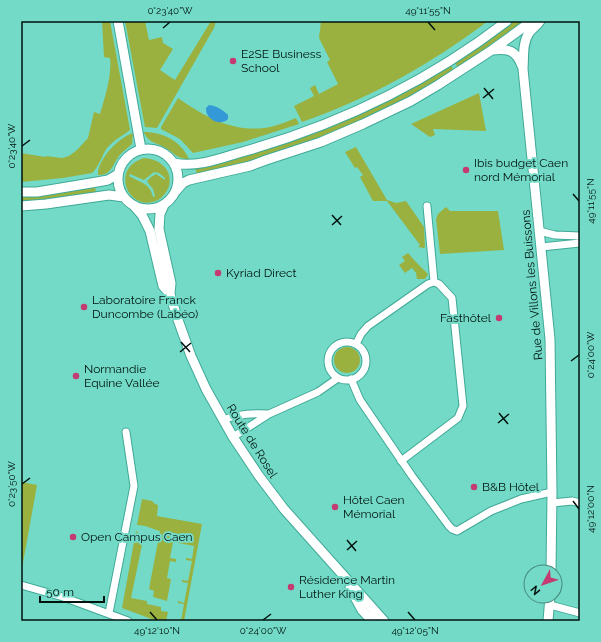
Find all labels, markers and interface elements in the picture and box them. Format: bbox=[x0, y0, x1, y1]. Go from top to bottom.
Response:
text: 0°23'40"W bbox=[147, 5, 193, 16]
text: 49°11'55"N bbox=[405, 5, 451, 16]
place label: E2SE Business School bbox=[241, 47, 322, 75]
marker: E2SE Business School bbox=[228, 56, 238, 66]
text: 0°23'40"W bbox=[6, 123, 17, 169]
place label: Ibis budget Caen nord Mémorial bbox=[474, 156, 568, 184]
marker: Ibis budget Caen nord Mémorial bbox=[461, 165, 471, 175]
text: 49°11'55"N bbox=[585, 178, 596, 224]
street label: Rue de Villons les Buissons bbox=[518, 209, 546, 361]
place label: Kyriad Direct bbox=[226, 266, 297, 280]
marker: Kyriad Direct bbox=[213, 268, 223, 278]
place label: Laboratoire Franck Duncombe (Labéo) bbox=[92, 293, 198, 321]
marker: Laboratoire Franck Duncombe (Labéo) bbox=[79, 302, 89, 312]
place label: Fasthôtel bbox=[440, 311, 492, 325]
marker: Fasthôtel bbox=[494, 313, 504, 323]
text: 0°24'00"W bbox=[585, 331, 596, 378]
place label: Normandie Equine Vallée bbox=[84, 362, 160, 390]
marker: Normandie Equine Vallée bbox=[71, 371, 81, 381]
street label: Route de Rosel bbox=[224, 402, 281, 481]
text: 0°23'50"W bbox=[6, 461, 17, 507]
place label: B&B Hôtel bbox=[482, 480, 540, 494]
marker: B&B Hôtel bbox=[469, 482, 479, 492]
text: 49°12'00"N bbox=[585, 485, 596, 533]
place label: Hôtel Caen Mémorial bbox=[343, 493, 405, 521]
marker: Hôtel Caen Mémorial bbox=[330, 502, 340, 512]
place label: Open Campus Caen bbox=[81, 530, 192, 544]
marker: Open Campus Caen bbox=[68, 532, 78, 542]
north arrow bbox=[523, 564, 563, 604]
place label: Résidence Martin Luther King bbox=[299, 573, 395, 601]
scale bar bbox=[40, 578, 104, 604]
marker: Résidence Martin Luther King bbox=[286, 582, 296, 592]
text: N bbox=[528, 583, 543, 598]
text: 50 m bbox=[46, 585, 74, 599]
text: 49°12'10"N bbox=[134, 625, 180, 636]
text: 0°24'00"W bbox=[240, 625, 287, 636]
text: 49°12'05"N bbox=[391, 625, 439, 636]

